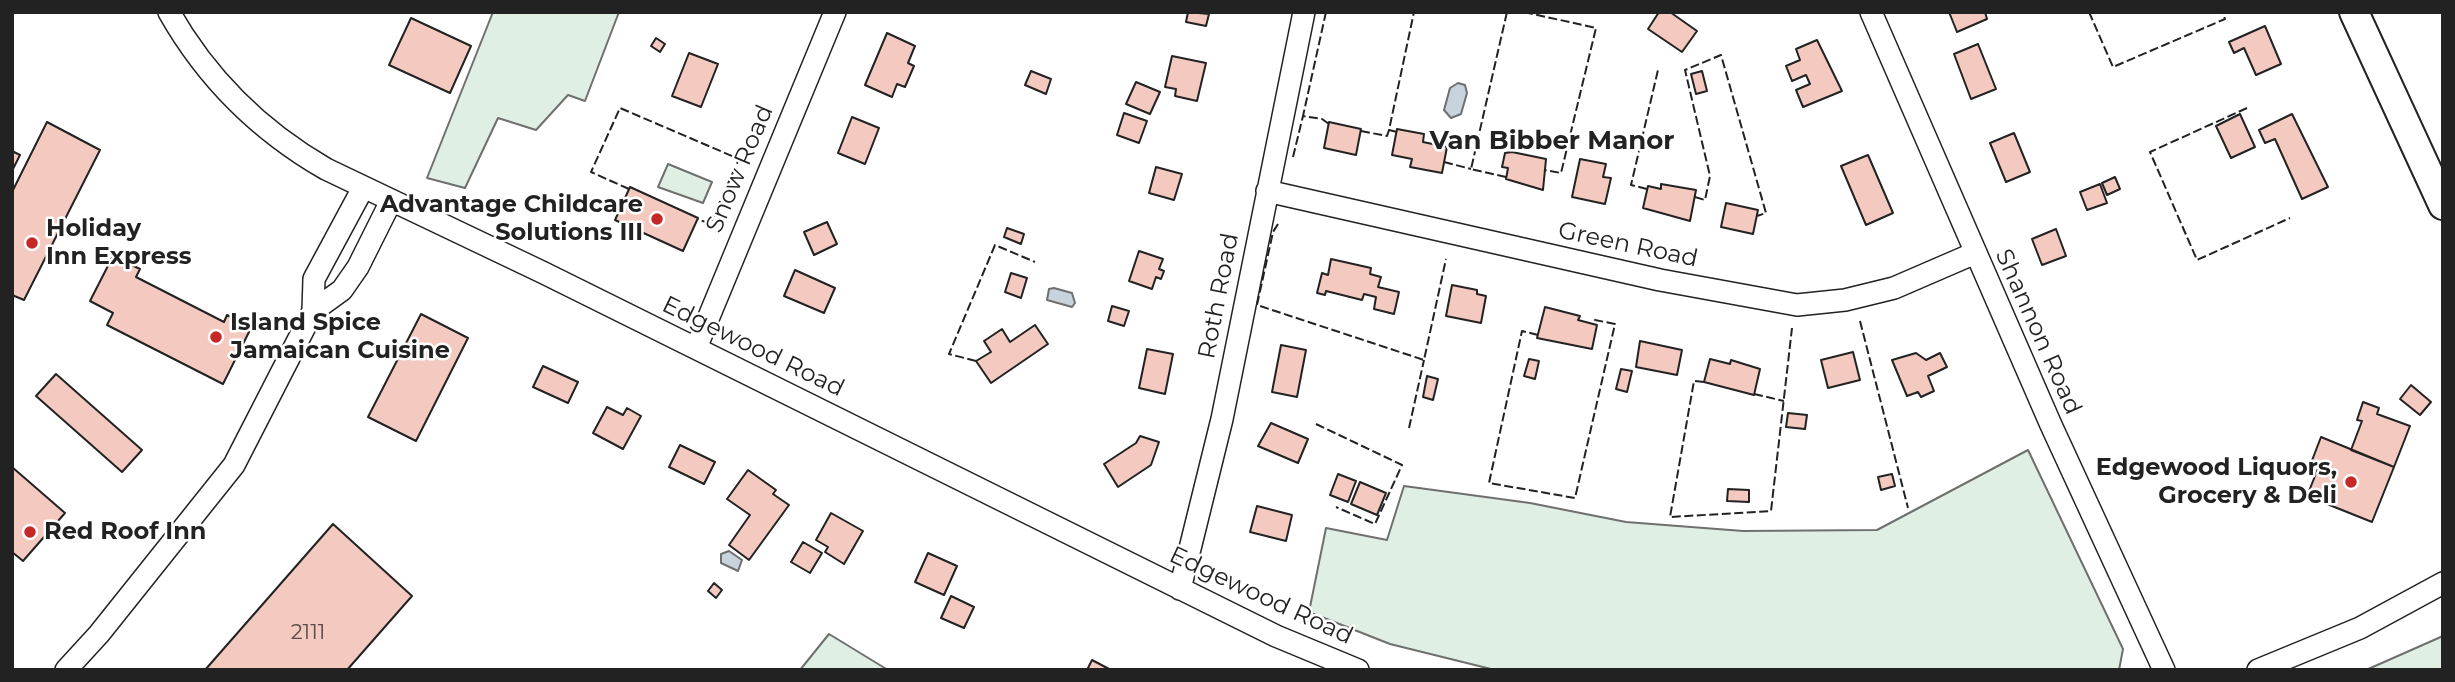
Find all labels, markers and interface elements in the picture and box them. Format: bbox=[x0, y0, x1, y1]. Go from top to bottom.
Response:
street label: Snow Road bbox=[700, 101, 780, 237]
district label: Van Bibber Manor bbox=[1429, 125, 1675, 157]
place label: Advantage Childcare Solutions III bbox=[380, 191, 643, 247]
marker: Advantage Childcare Solutions III bbox=[649, 211, 665, 227]
place label: Holiday Inn Express bbox=[46, 215, 191, 271]
street label: Green Road bbox=[1555, 216, 1701, 274]
street label: Roth Road bbox=[1193, 231, 1245, 361]
marker: Holiday Inn Express bbox=[24, 235, 40, 251]
street label: Shannon Road bbox=[1989, 245, 2087, 419]
street label: Edgewood Road bbox=[657, 290, 849, 404]
place label: Island Spice Jamaican Cuisine bbox=[230, 309, 450, 365]
marker: Island Spice Jamaican Cuisine bbox=[208, 329, 224, 345]
place label: Edgewood Liquors, Grocery & Deli bbox=[2096, 454, 2337, 510]
marker: Edgewood Liquors, Grocery & Deli bbox=[2343, 474, 2359, 490]
place label: Red Roof Inn bbox=[44, 518, 206, 546]
marker: Red Roof Inn bbox=[22, 524, 38, 540]
street label: Edgewood Road bbox=[1165, 541, 1357, 651]
house number: 2111 bbox=[291, 620, 325, 646]

